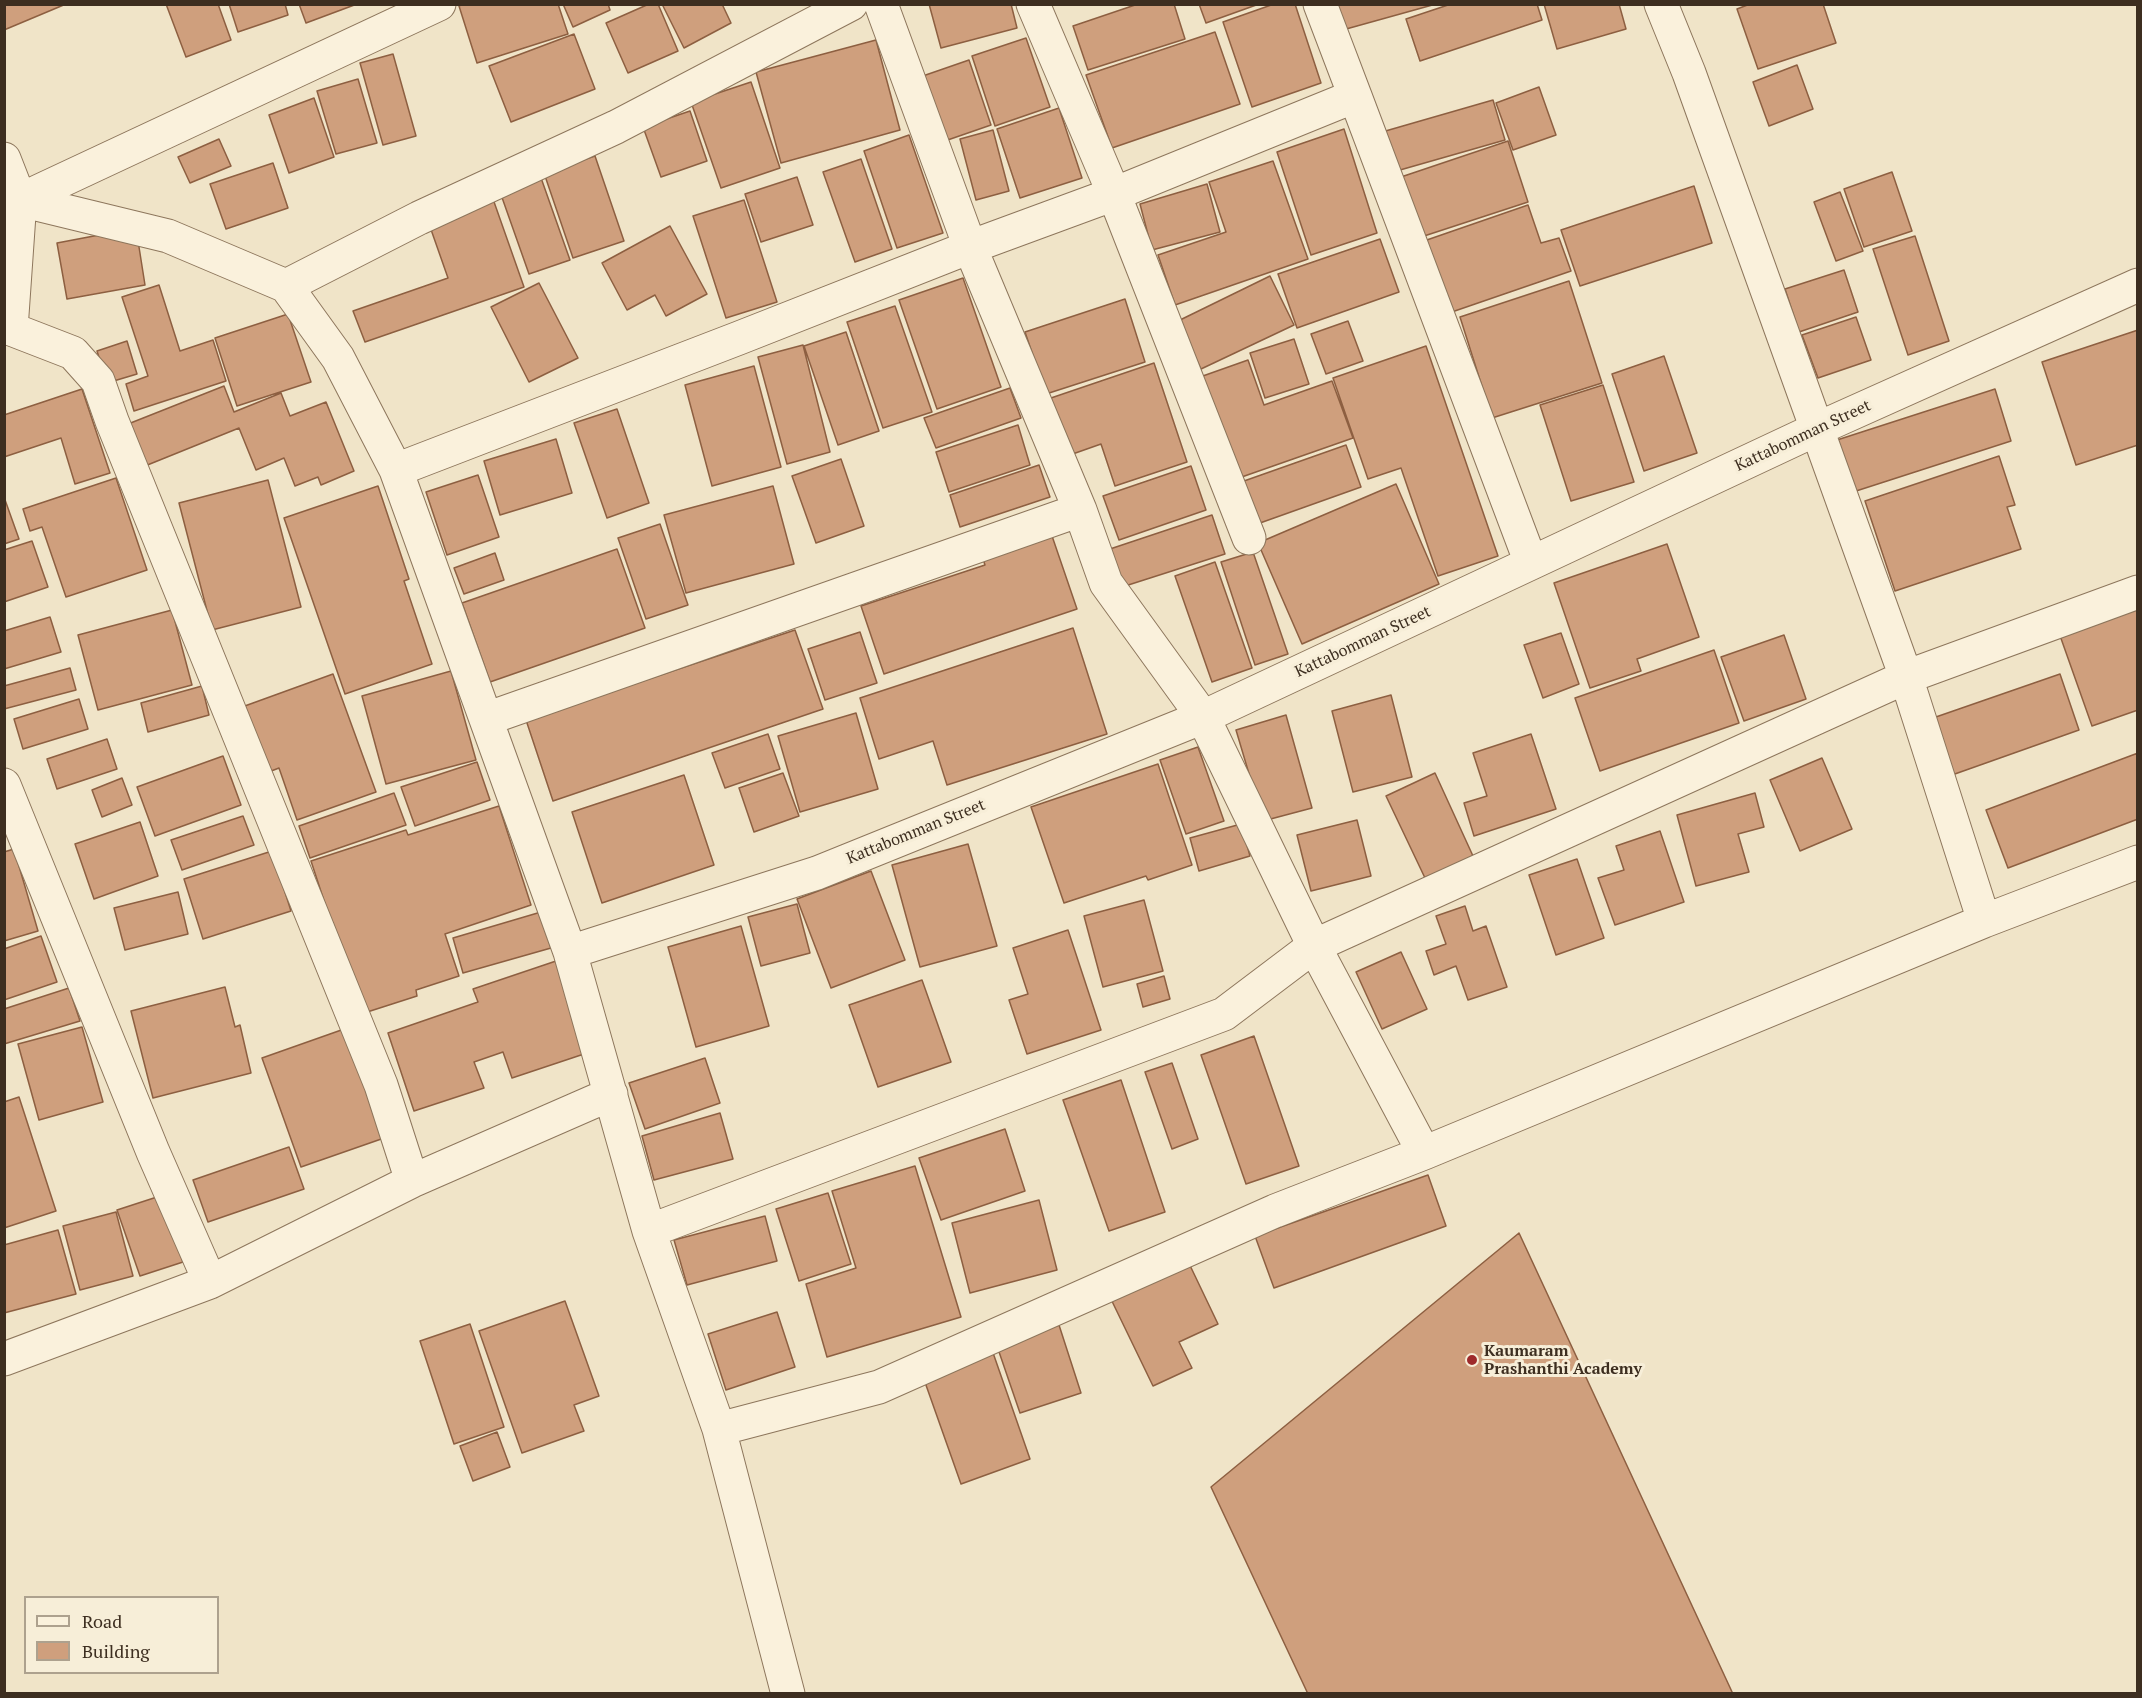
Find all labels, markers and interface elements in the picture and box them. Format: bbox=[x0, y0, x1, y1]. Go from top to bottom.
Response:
street label: Kattabomman Street bbox=[1732, 396, 1874, 476]
street label: Kattabomman Street bbox=[1292, 602, 1434, 682]
street label: Kattabomman Street bbox=[844, 795, 988, 869]
place label: Kaumaram Prashanthi Academy bbox=[1484, 1341, 1642, 1379]
marker: Kaumaram Prashanthi Academy bbox=[1465, 1353, 1479, 1367]
legend bbox=[24, 1596, 219, 1674]
text: Road bbox=[82, 1609, 122, 1633]
text: Building bbox=[82, 1639, 150, 1663]

